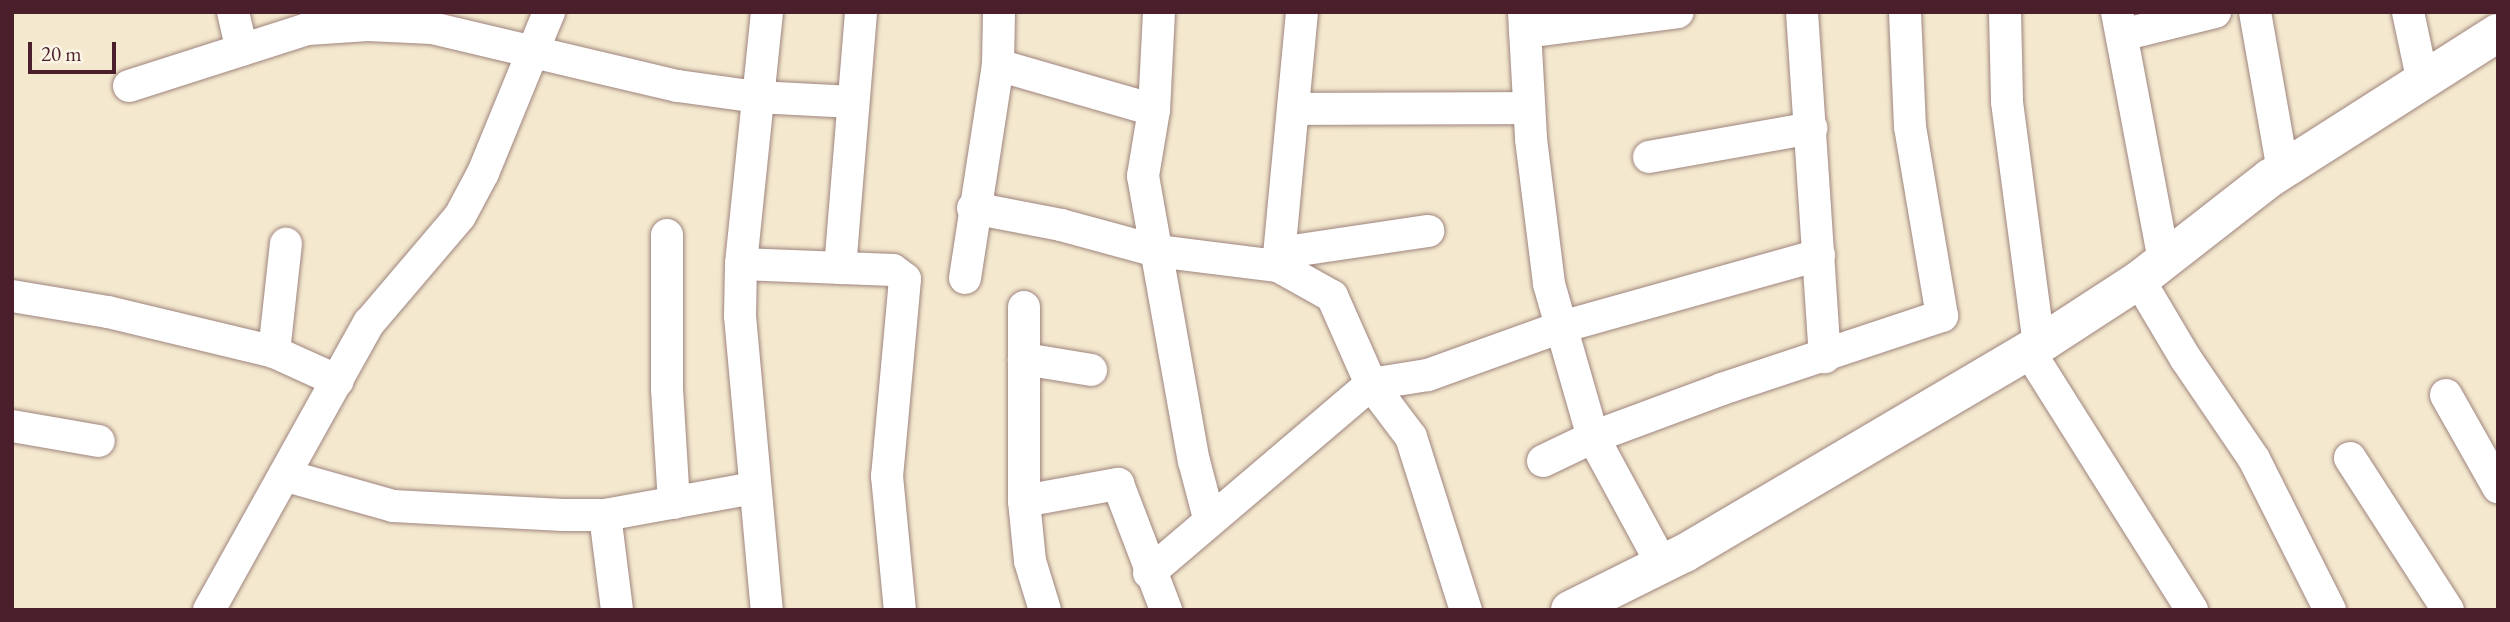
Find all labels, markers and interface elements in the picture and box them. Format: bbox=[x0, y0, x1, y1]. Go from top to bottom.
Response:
scale bar bbox=[32, 28, 119, 72]
text: 20 m bbox=[41, 40, 82, 67]

